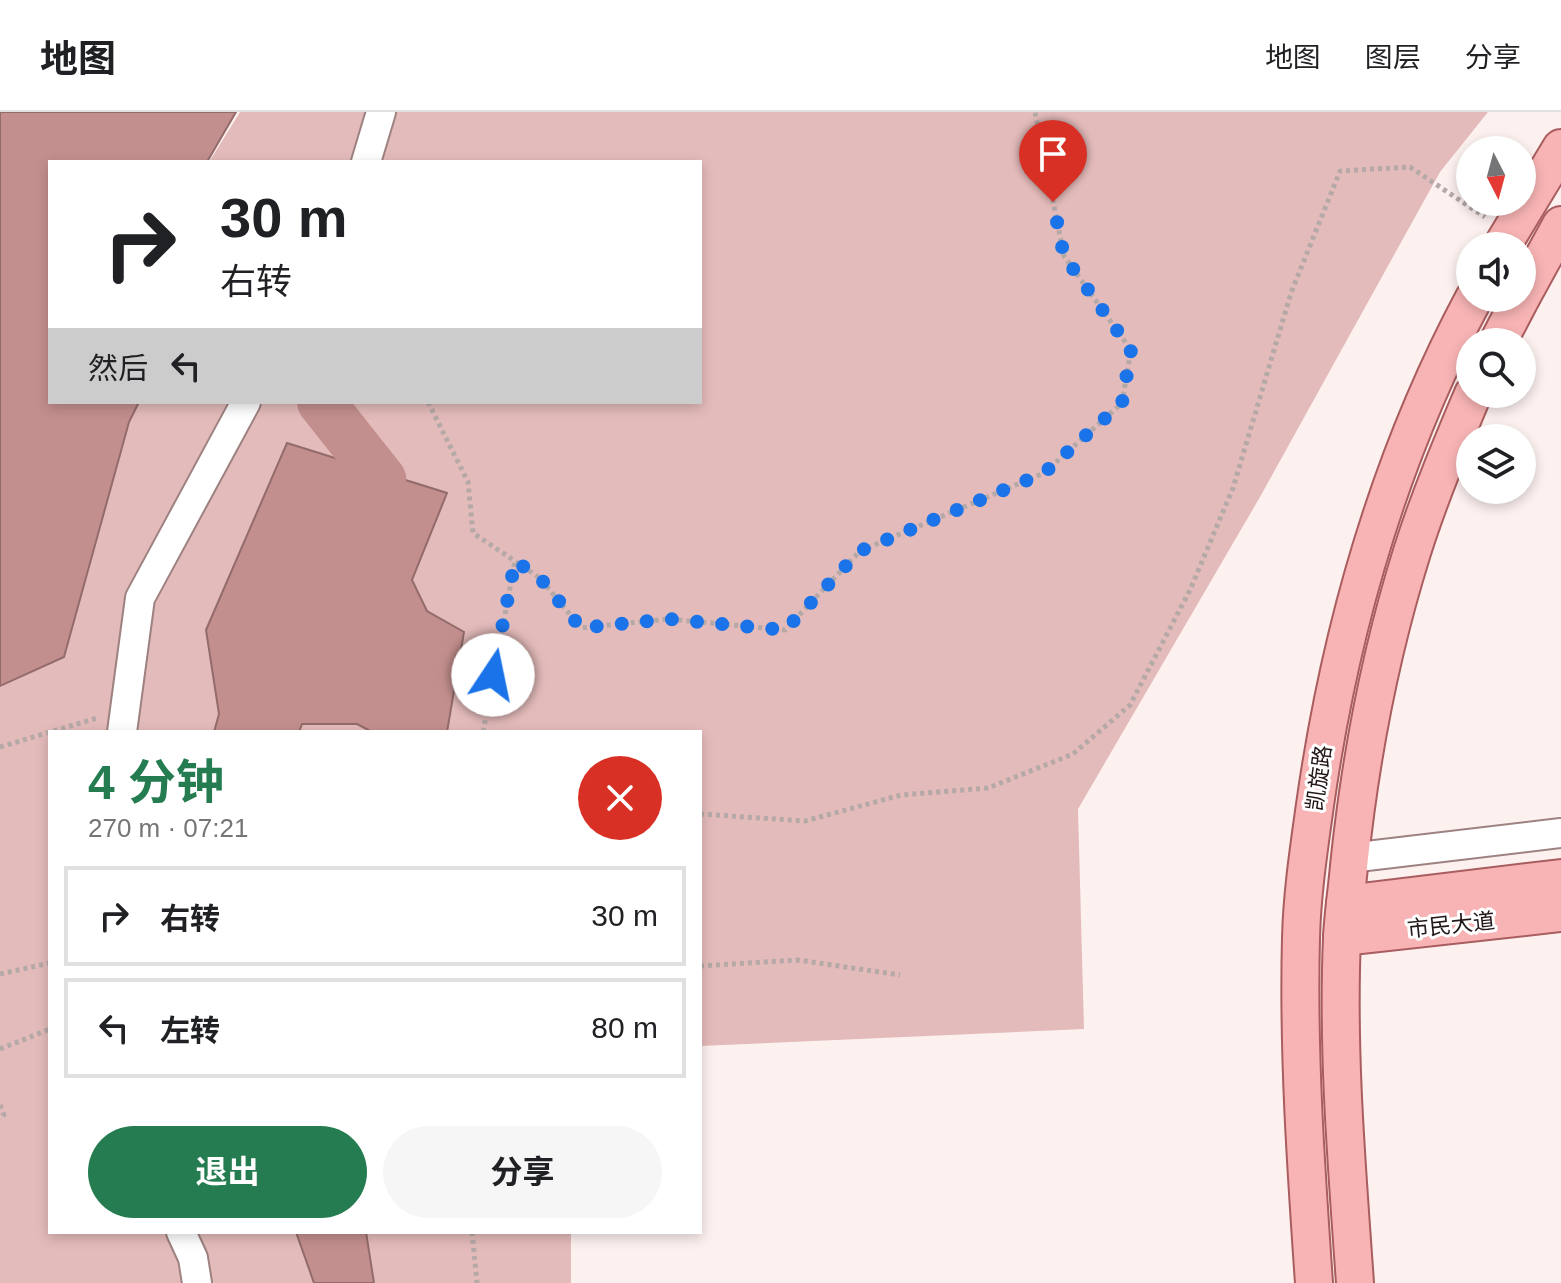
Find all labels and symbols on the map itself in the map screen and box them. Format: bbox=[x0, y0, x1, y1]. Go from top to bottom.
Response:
pin bbox=[1019, 120, 1087, 202]
north arrow bbox=[1456, 136, 1536, 216]
position arrow bbox=[451, 633, 535, 717]
street label: 凯旋路 bbox=[1302, 744, 1336, 812]
street label: 市民大道 bbox=[1406, 908, 1496, 942]

